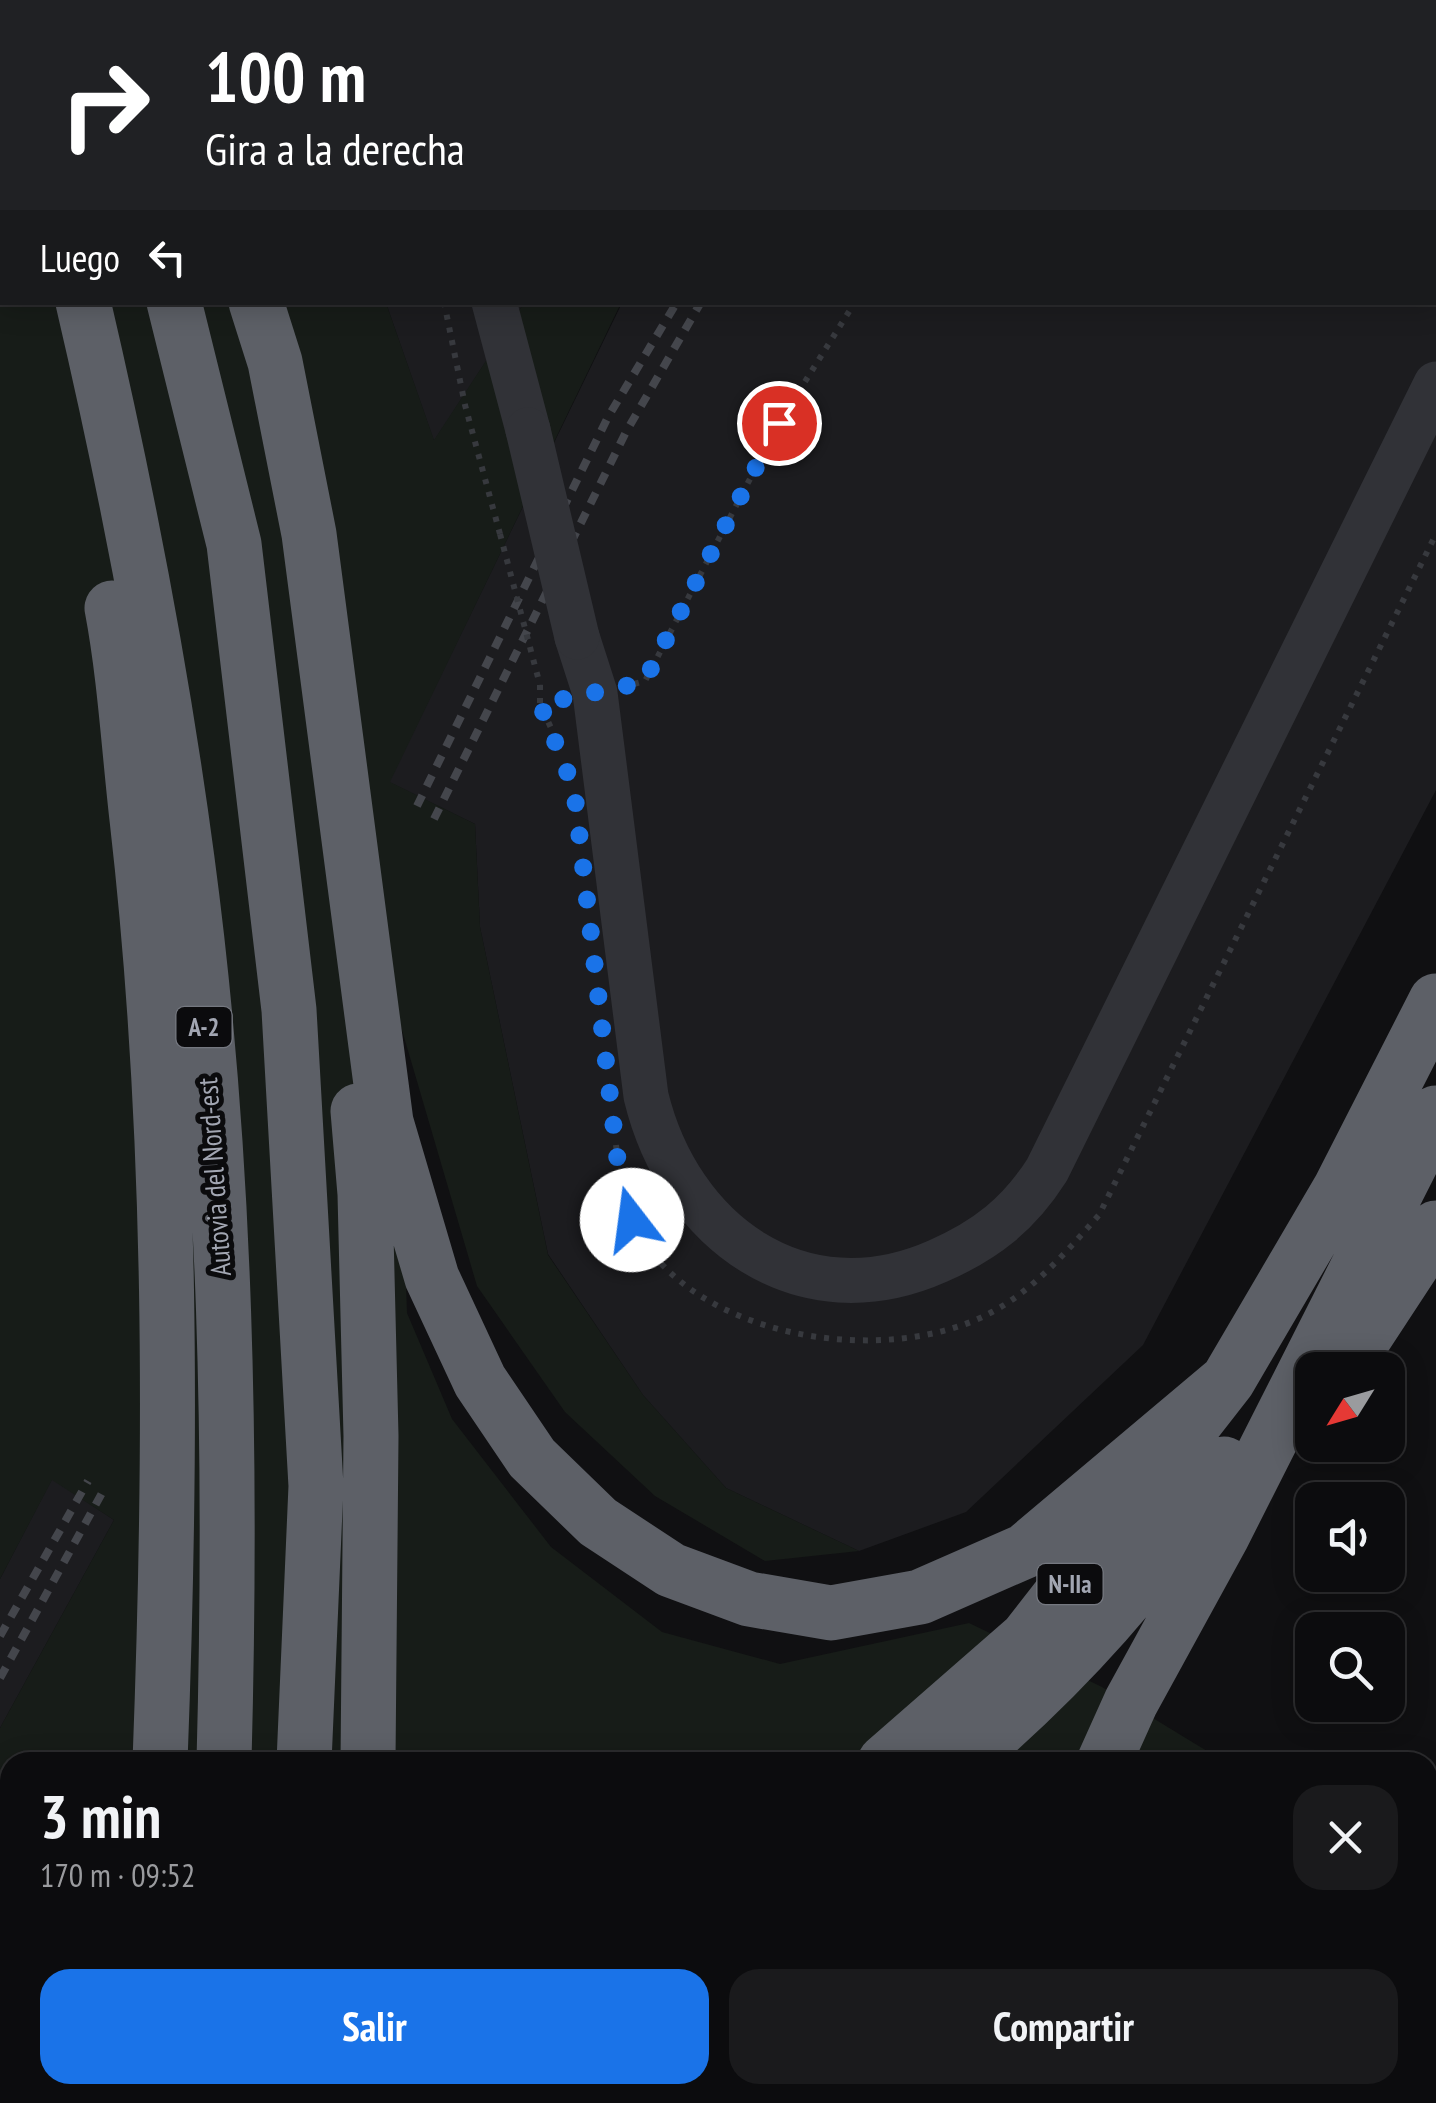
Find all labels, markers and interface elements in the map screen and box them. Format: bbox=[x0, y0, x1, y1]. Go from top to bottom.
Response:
text: 100 m bbox=[205, 31, 366, 121]
icon: right bbox=[40, 40, 170, 170]
text: Gira a la derecha bbox=[205, 119, 465, 177]
icon: left bbox=[140, 230, 195, 285]
text: Luego bbox=[40, 233, 120, 282]
pin bbox=[737, 381, 822, 466]
icon: arrive bbox=[752, 396, 807, 451]
road number: A-2 bbox=[176, 1007, 232, 1047]
street label: Autovia del Nord-est bbox=[188, 1076, 239, 1277]
position arrow bbox=[580, 1168, 684, 1272]
north arrow bbox=[1295, 1352, 1405, 1462]
map controls bbox=[1295, 1352, 1405, 1722]
button: sound bbox=[1295, 1482, 1405, 1592]
road number: N-IIa bbox=[1038, 1564, 1102, 1604]
button: search bbox=[1295, 1612, 1405, 1722]
text: 3 min bbox=[40, 1777, 161, 1855]
button: close bbox=[1293, 1785, 1398, 1890]
text: 170 m · 09:52 bbox=[40, 1854, 195, 1896]
button: Salir bbox=[40, 1969, 709, 2084]
button: Compartir bbox=[729, 1969, 1398, 2084]

